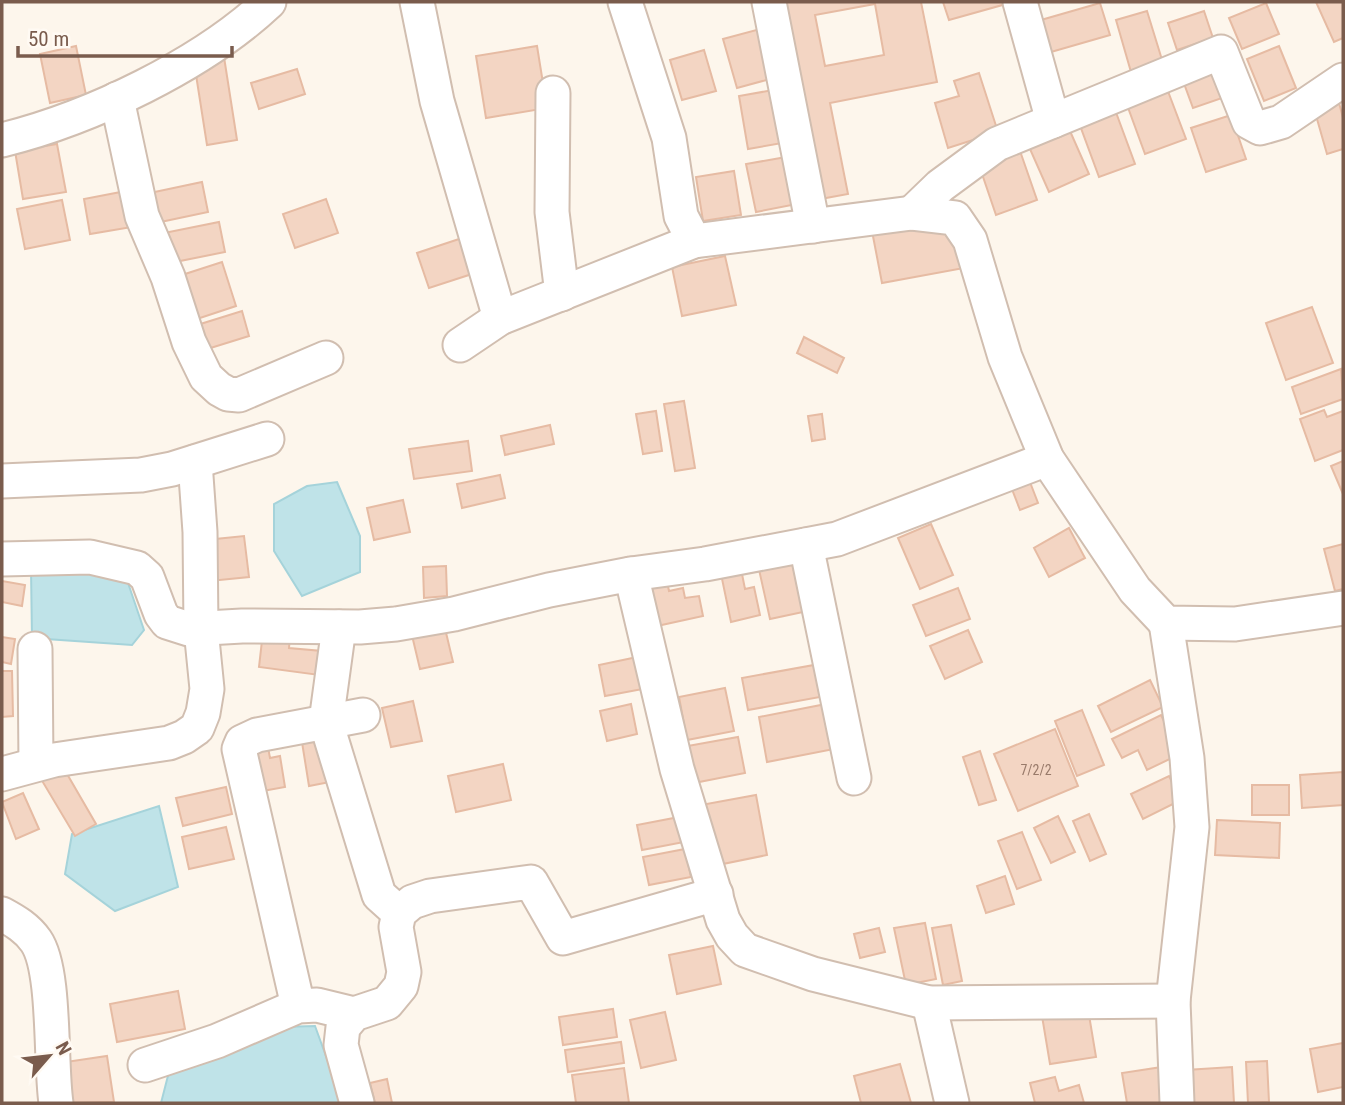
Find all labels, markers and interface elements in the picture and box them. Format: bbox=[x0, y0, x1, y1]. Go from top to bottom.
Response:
scale bar bbox=[18, 14, 231, 58]
text: 50 m bbox=[28, 27, 69, 51]
house number: 7/2/2 bbox=[1020, 762, 1052, 778]
north arrow bbox=[14, 1021, 84, 1091]
text: N bbox=[51, 1038, 76, 1059]

